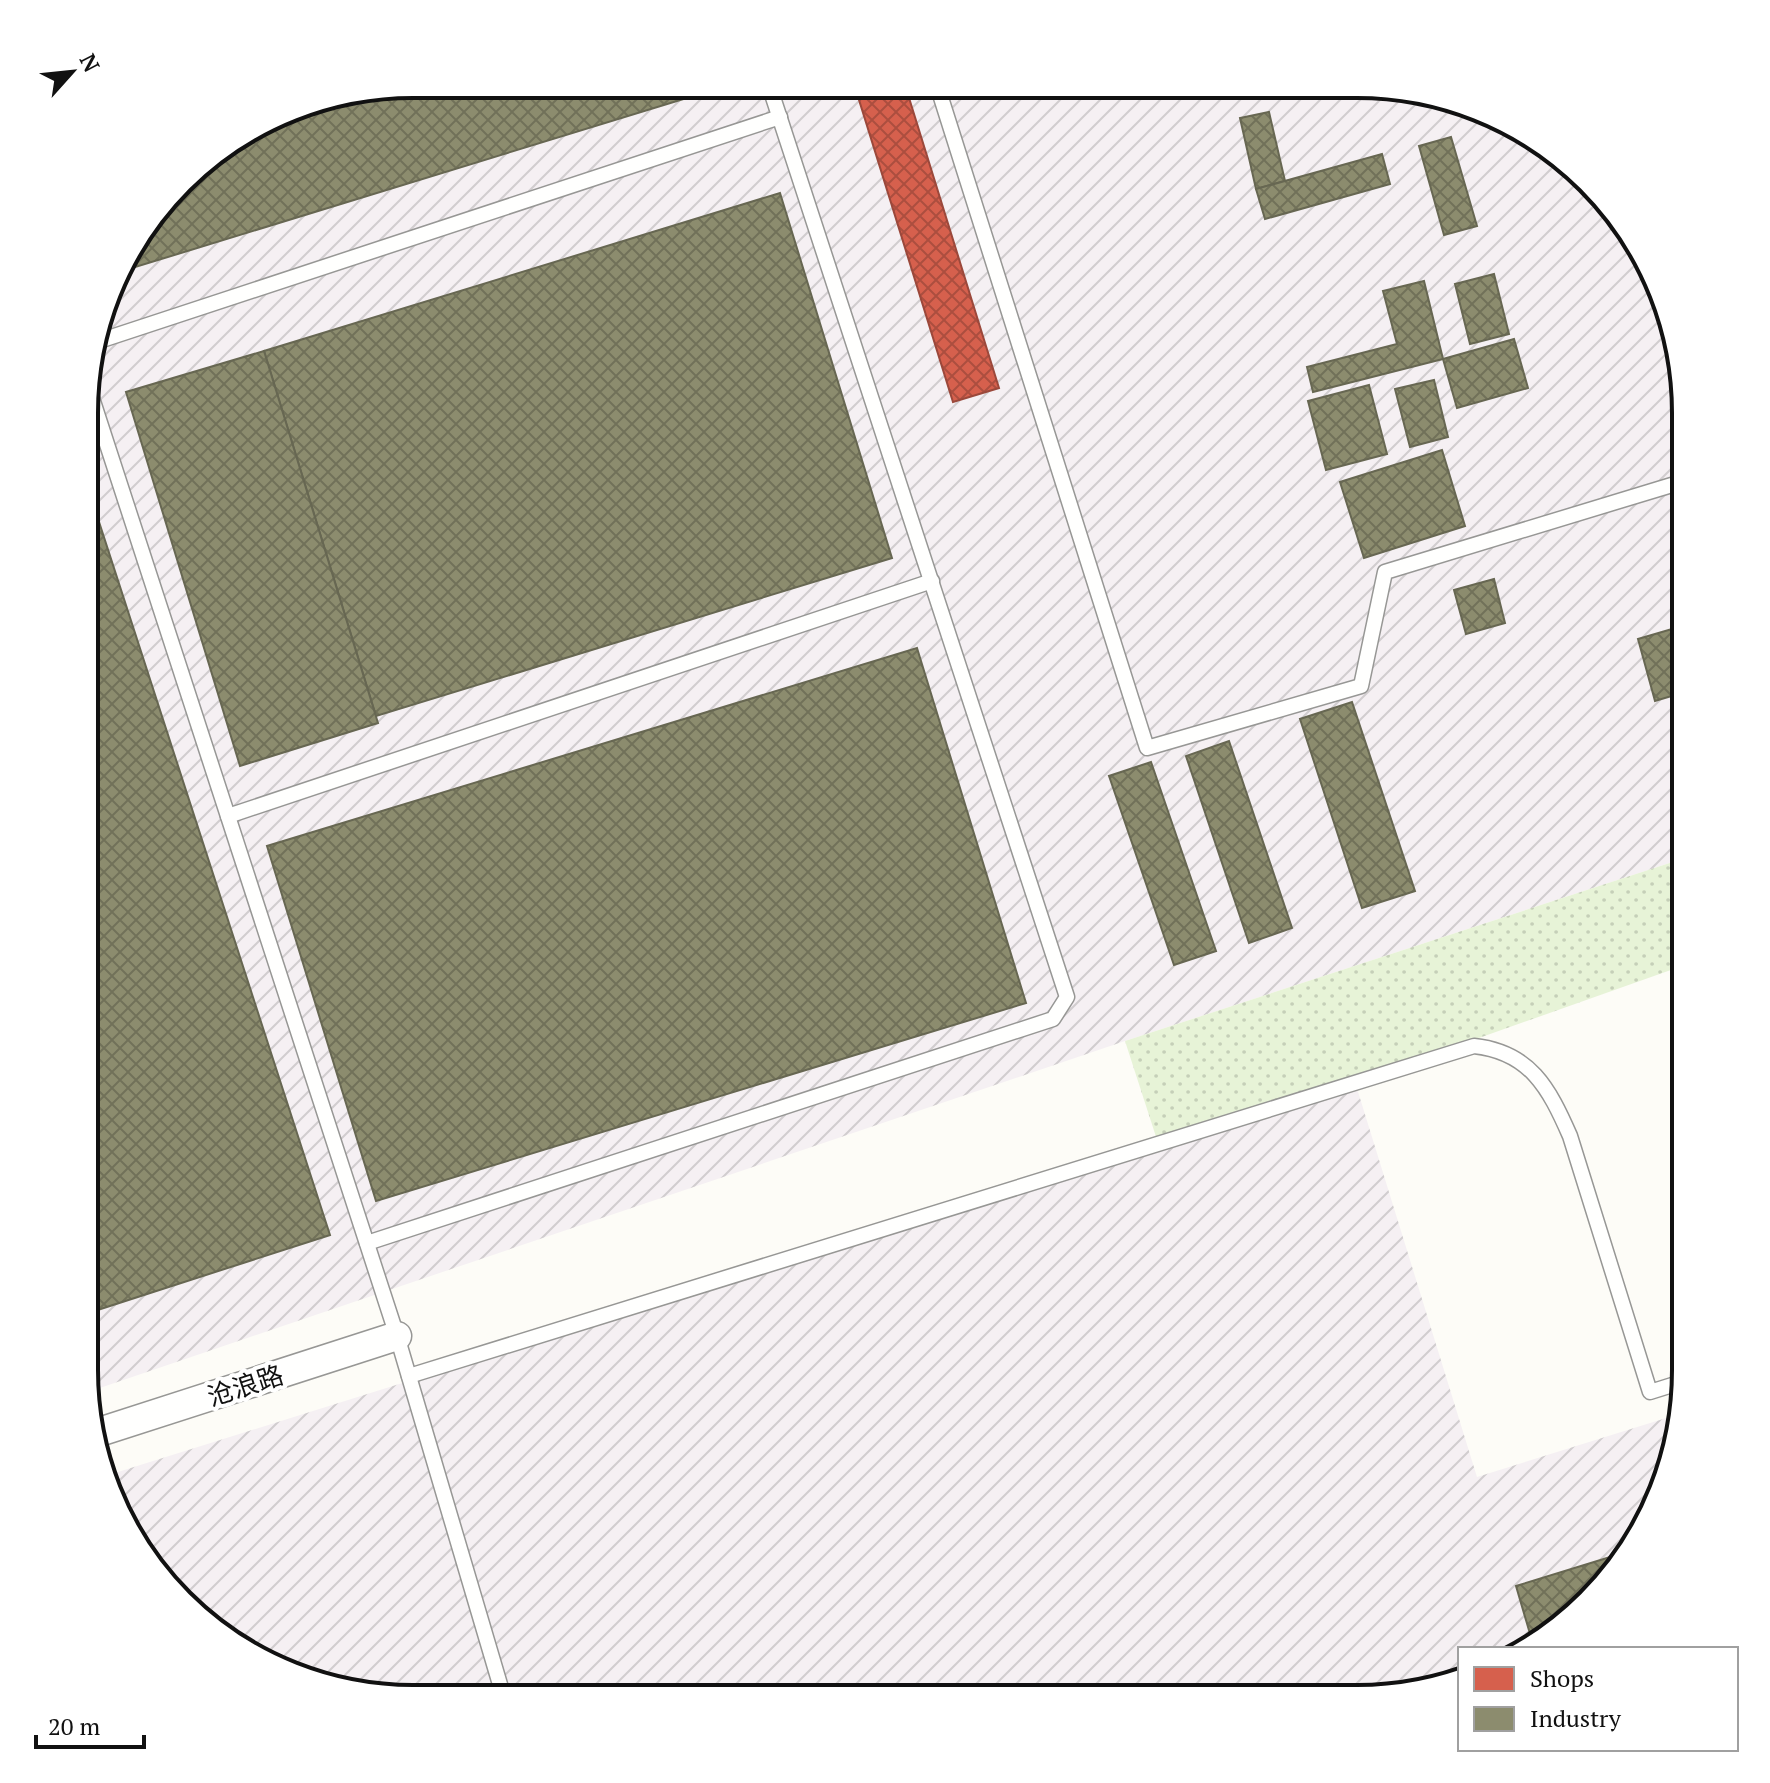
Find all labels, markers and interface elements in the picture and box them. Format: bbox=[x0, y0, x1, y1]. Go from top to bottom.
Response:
north arrow bbox=[32, 32, 112, 112]
text: N bbox=[74, 49, 107, 77]
street label: 沧浪路 bbox=[203, 1357, 287, 1413]
legend bbox=[1458, 1647, 1738, 1751]
text: Shops bbox=[1530, 1662, 1594, 1694]
scale bar bbox=[36, 1699, 144, 1749]
text: Industry bbox=[1530, 1702, 1622, 1734]
text: 20 m bbox=[48, 1710, 100, 1742]

